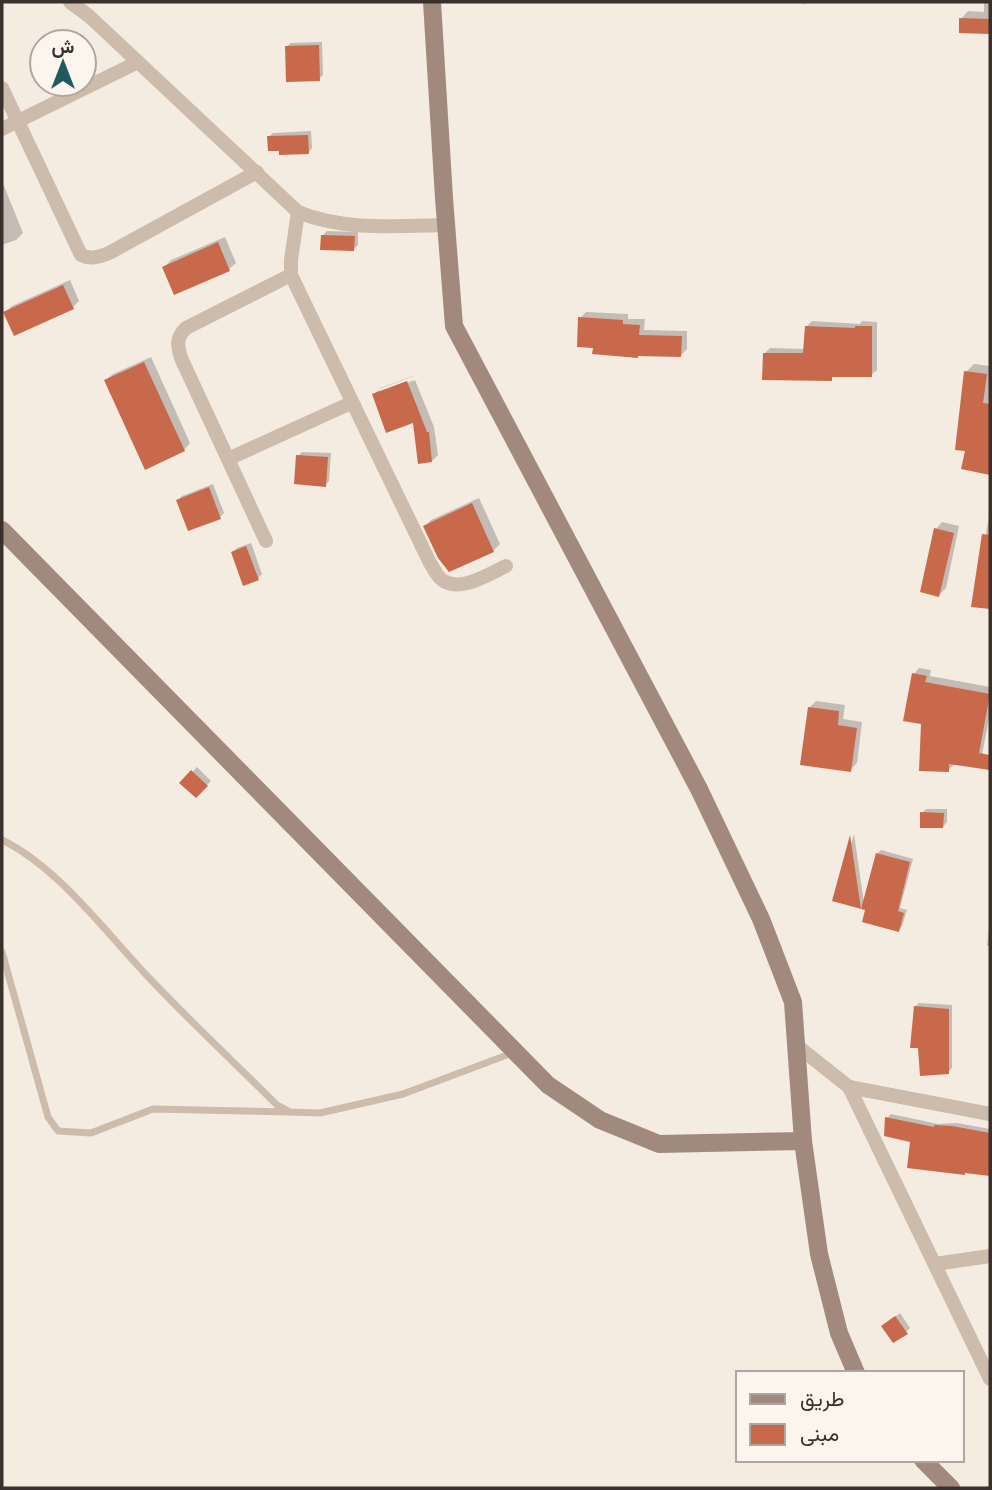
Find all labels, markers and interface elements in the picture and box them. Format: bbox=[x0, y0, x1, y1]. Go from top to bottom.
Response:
north arrow bbox=[28, 28, 98, 98]
text: ش bbox=[52, 36, 75, 59]
legend bbox=[736, 1371, 964, 1462]
text: طريق bbox=[800, 1387, 845, 1412]
text: مبنى bbox=[800, 1422, 839, 1447]

